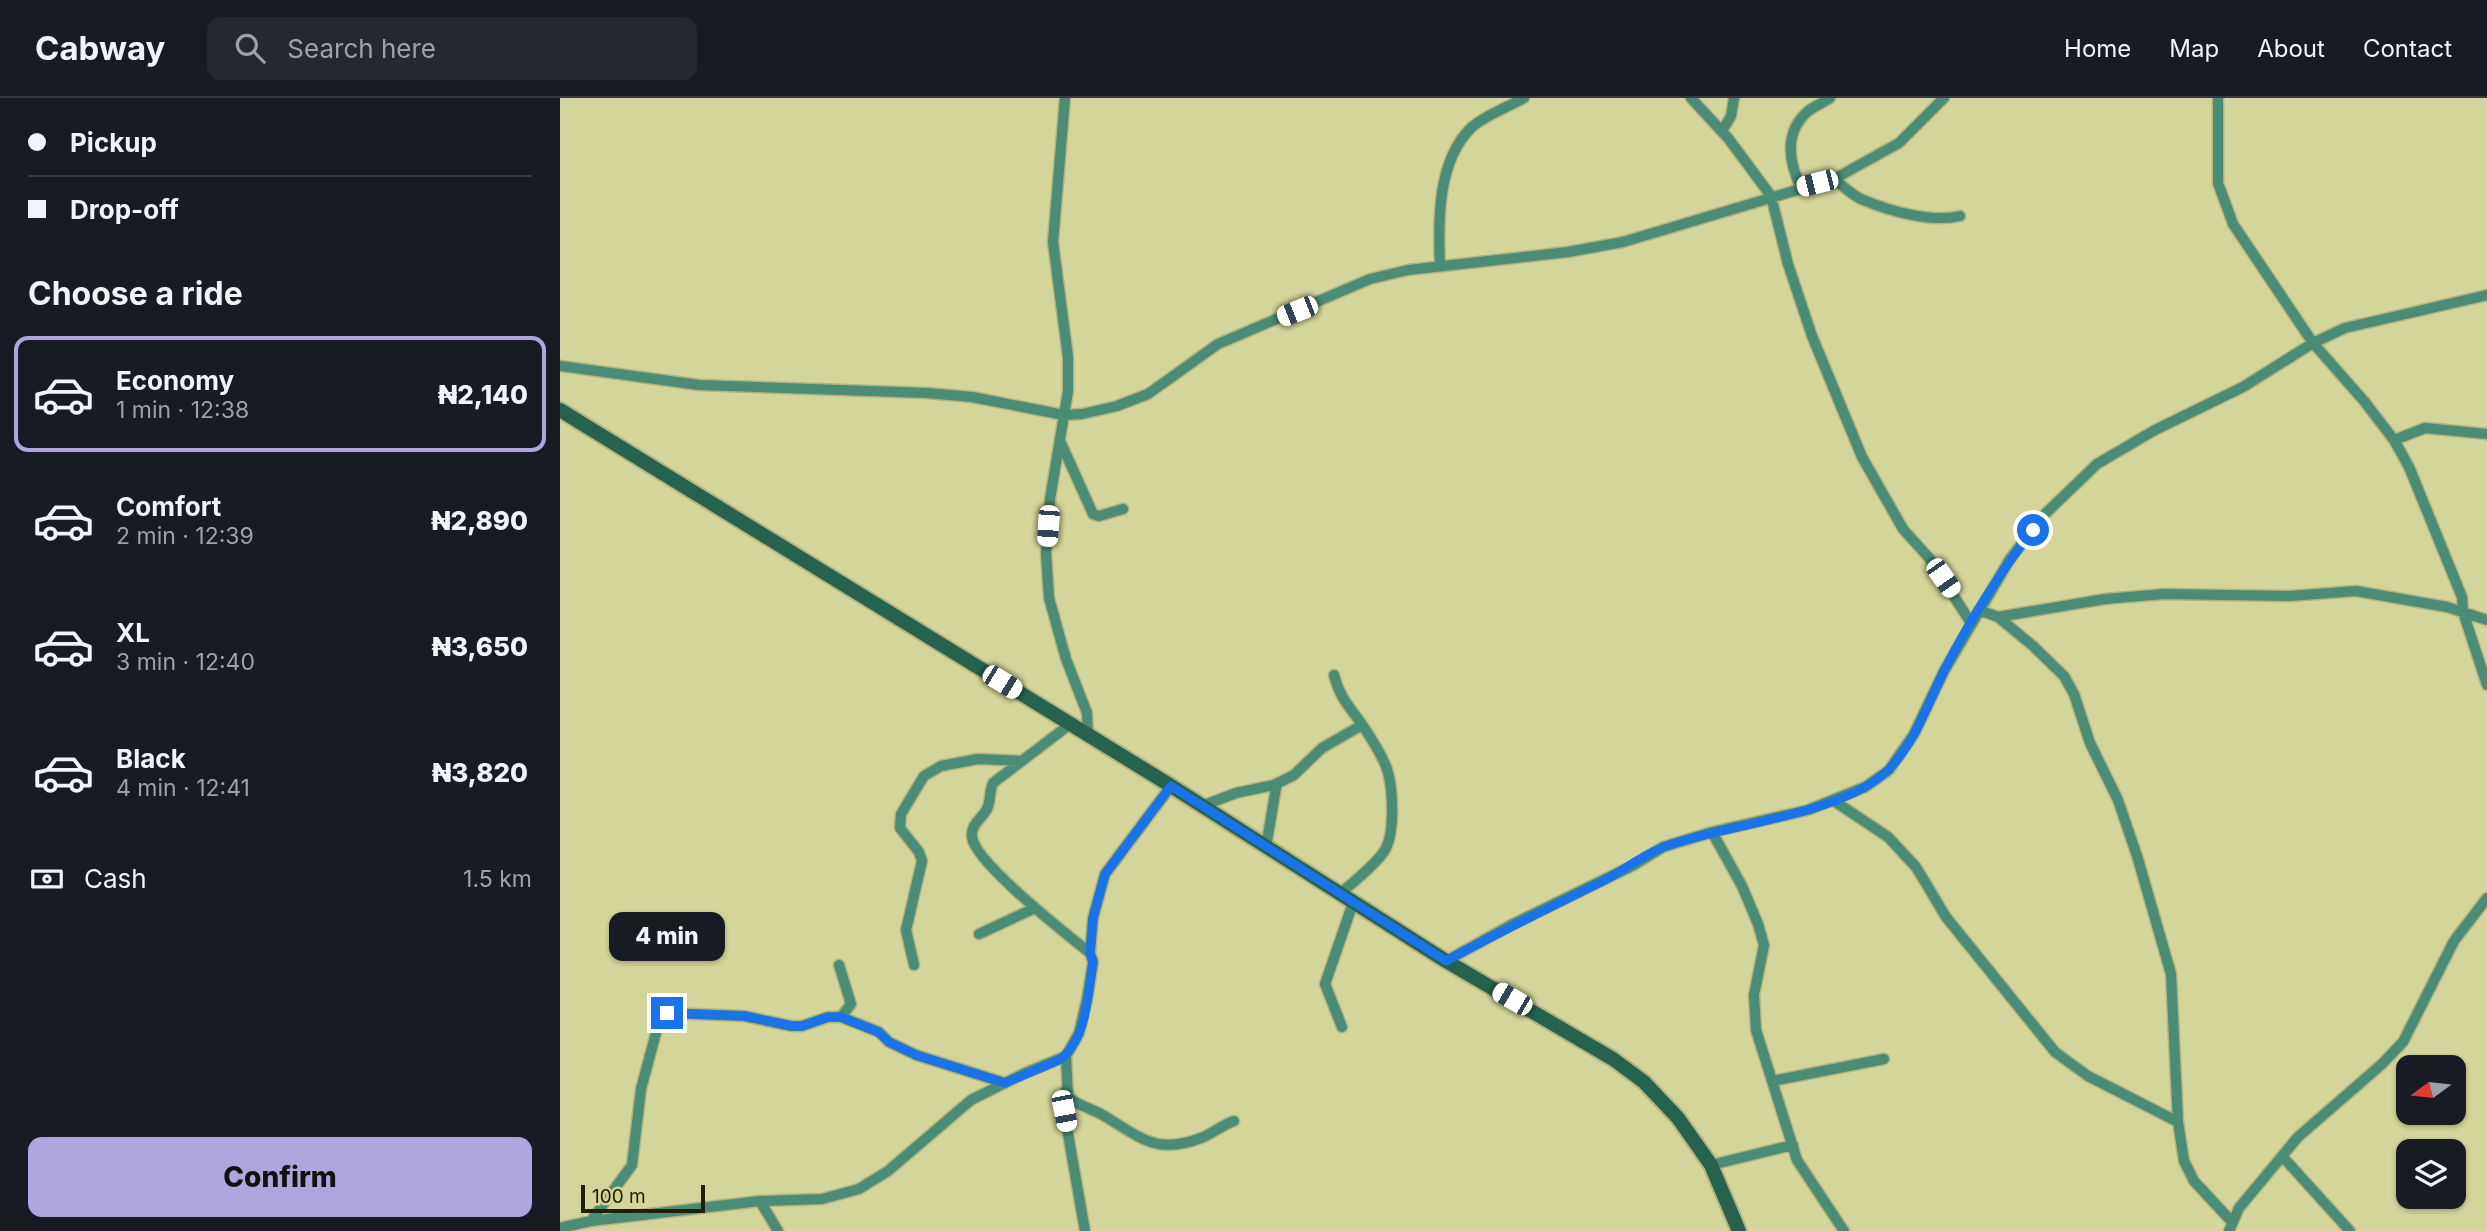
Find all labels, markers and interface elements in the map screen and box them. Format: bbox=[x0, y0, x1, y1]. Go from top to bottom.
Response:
search box bbox=[207, 17, 697, 80]
text: Cabway bbox=[35, 28, 165, 68]
icon: search bbox=[231, 29, 269, 67]
text: Search here bbox=[287, 33, 436, 64]
text: Home bbox=[2064, 34, 2131, 63]
text: Map bbox=[2169, 34, 2219, 63]
text: About bbox=[2257, 34, 2325, 63]
text: Contact bbox=[2363, 34, 2452, 63]
text: Pickup bbox=[70, 127, 157, 158]
car bbox=[1795, 168, 1840, 198]
text: Drop-off bbox=[70, 194, 179, 225]
text: Choose a ride bbox=[28, 274, 243, 313]
car bbox=[1274, 293, 1321, 329]
icon: car bbox=[32, 363, 95, 426]
text: Economy bbox=[116, 365, 234, 396]
text: ₦2,140 bbox=[438, 379, 528, 410]
text: 1 min · 12:38 bbox=[116, 396, 249, 424]
icon: car bbox=[32, 489, 95, 552]
text: Comfort bbox=[116, 491, 221, 522]
car bbox=[1037, 504, 1060, 548]
text: ₦2,890 bbox=[431, 505, 528, 536]
route start bbox=[2017, 514, 2049, 546]
text: 2 min · 12:39 bbox=[116, 522, 254, 550]
car bbox=[1923, 555, 1964, 601]
icon: car bbox=[32, 615, 95, 678]
text: XL bbox=[116, 617, 150, 648]
text: ₦3,650 bbox=[431, 631, 528, 662]
text: 3 min · 12:40 bbox=[116, 648, 255, 676]
car bbox=[979, 662, 1026, 702]
icon: car bbox=[32, 741, 95, 804]
text: Black bbox=[116, 743, 186, 774]
text: ₦3,820 bbox=[432, 757, 528, 788]
text: 4 min · 12:41 bbox=[116, 774, 250, 802]
icon: cash bbox=[28, 860, 66, 898]
text: Cash bbox=[84, 863, 147, 894]
text: 1.5 km bbox=[463, 865, 532, 893]
callout: 4 min bbox=[609, 912, 725, 960]
text: 4 min bbox=[635, 922, 699, 950]
car bbox=[1489, 979, 1536, 1019]
route end bbox=[651, 997, 683, 1029]
north arrow bbox=[2396, 1055, 2466, 1125]
map controls bbox=[2396, 1055, 2466, 1209]
car bbox=[1050, 1088, 1079, 1134]
button: Confirm bbox=[28, 1137, 532, 1217]
button: layers bbox=[2396, 1139, 2466, 1209]
scale bar bbox=[581, 1182, 705, 1214]
text: 100 m bbox=[592, 1185, 646, 1208]

